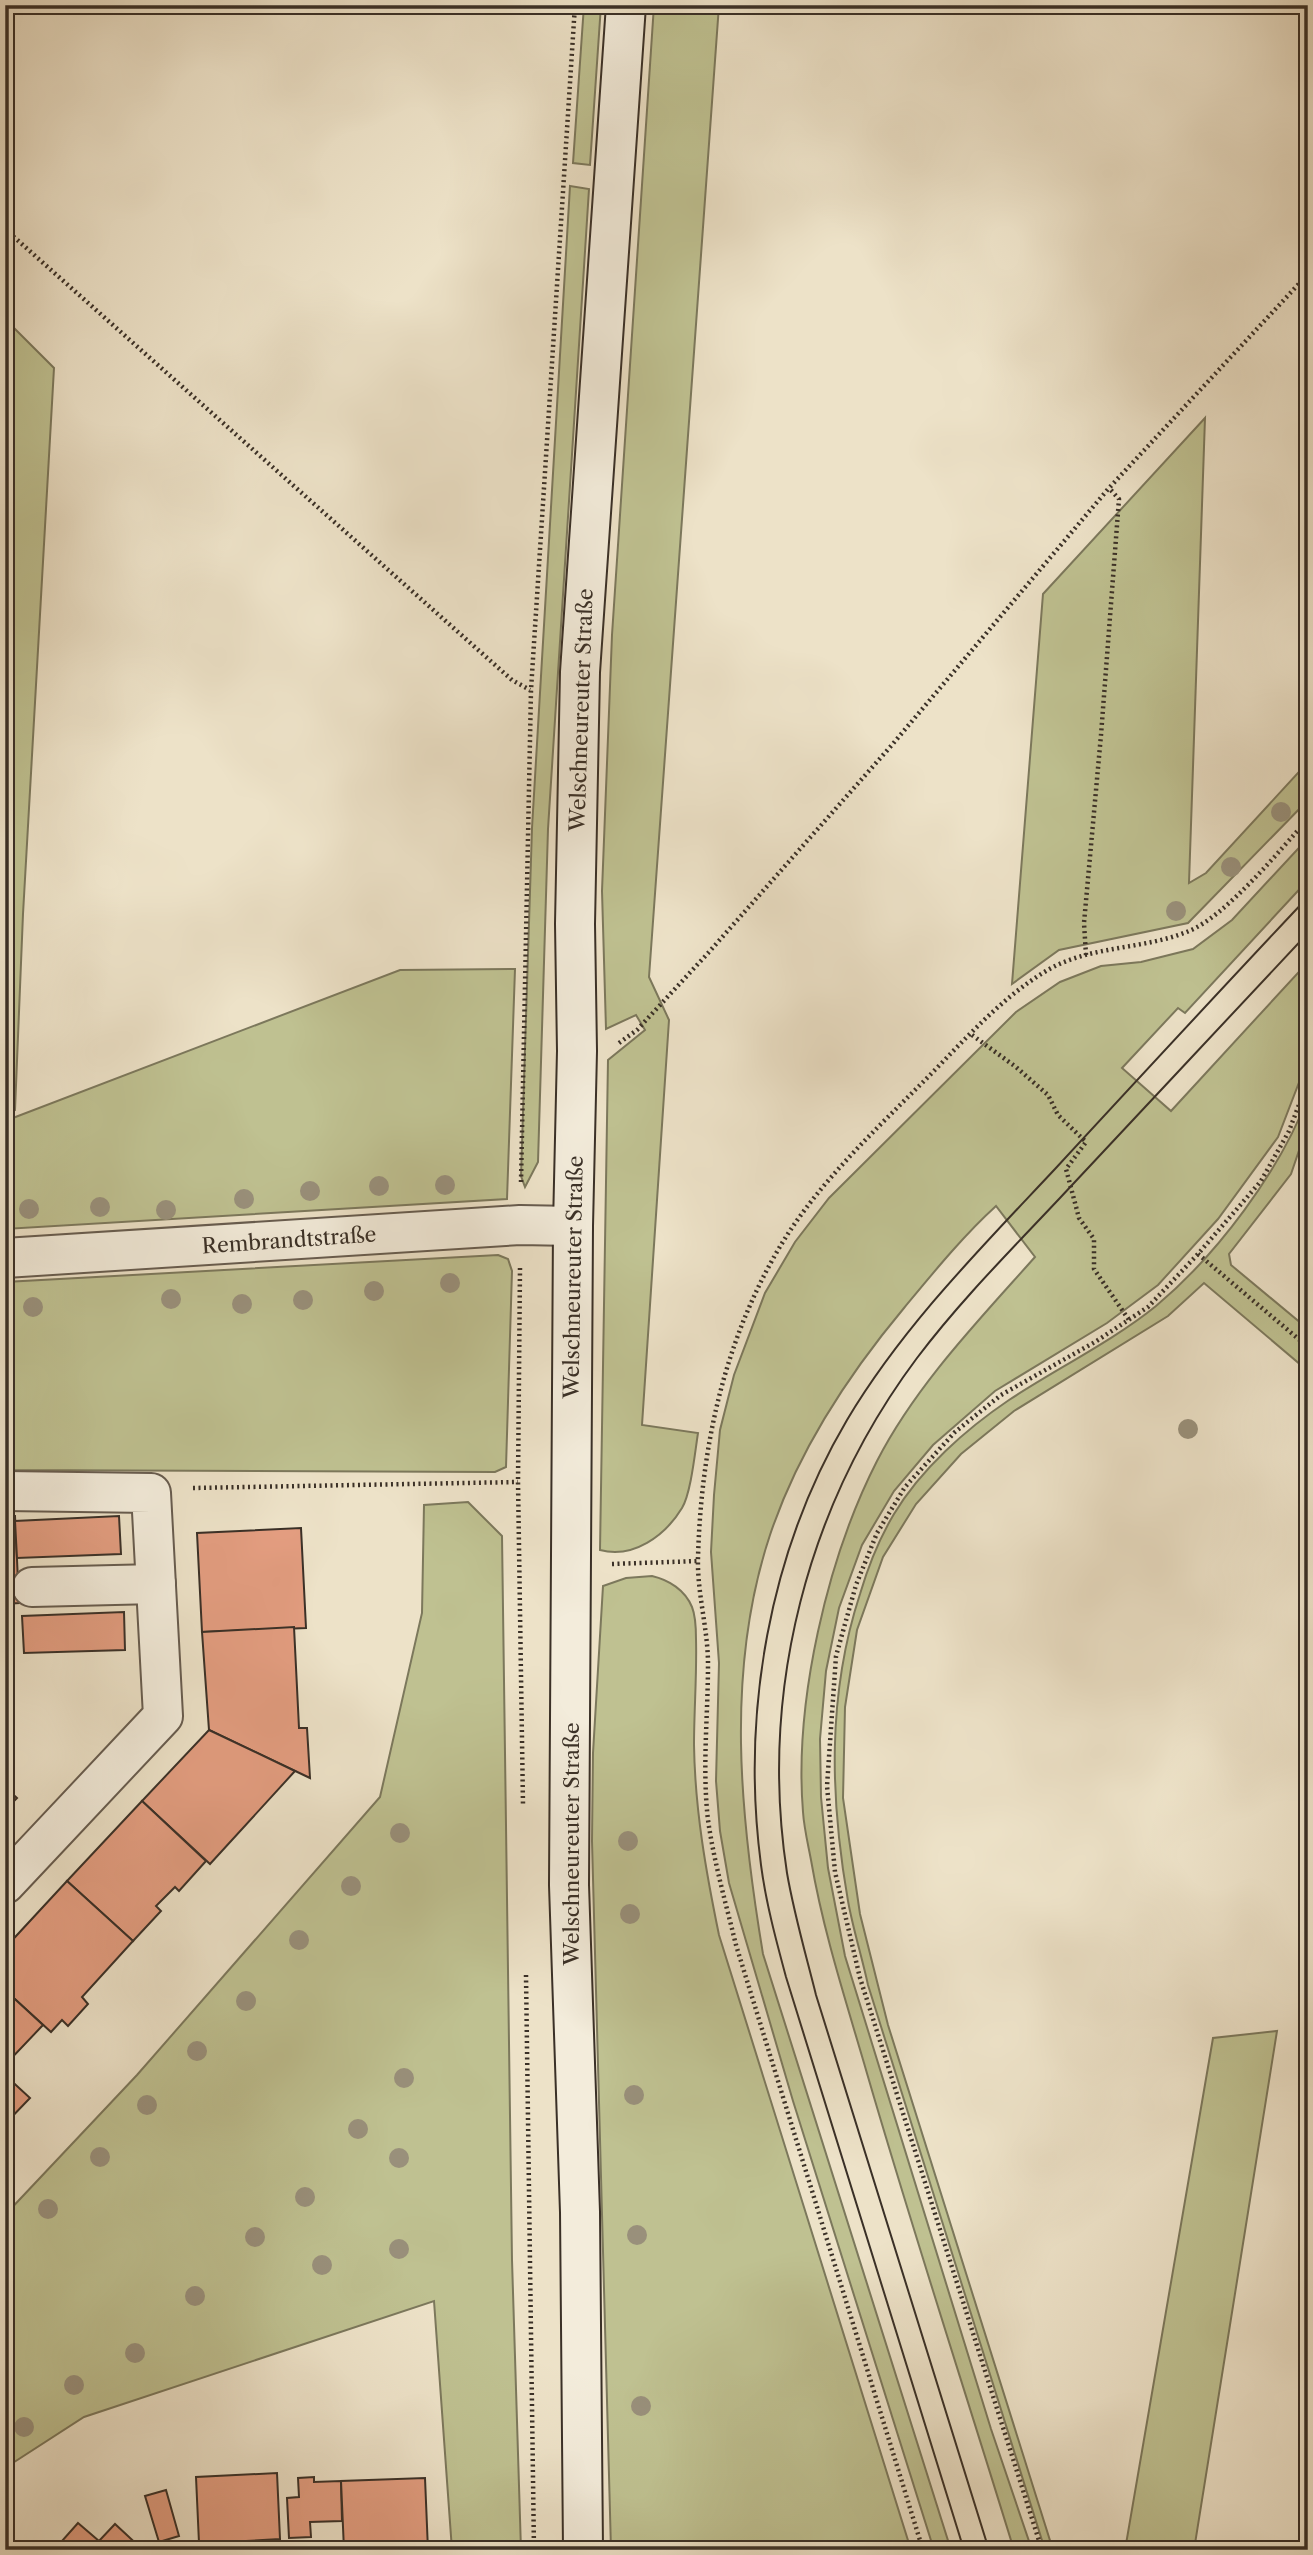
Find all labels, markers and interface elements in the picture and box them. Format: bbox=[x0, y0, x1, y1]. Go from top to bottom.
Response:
street label: Welschneureuter Straße bbox=[564, 588, 598, 833]
street label: Welschneureuter Straße bbox=[558, 1155, 588, 1400]
street label: Rembrandtstraße bbox=[201, 1221, 377, 1259]
street label: Welschneureuter Straße bbox=[559, 1722, 584, 1967]

